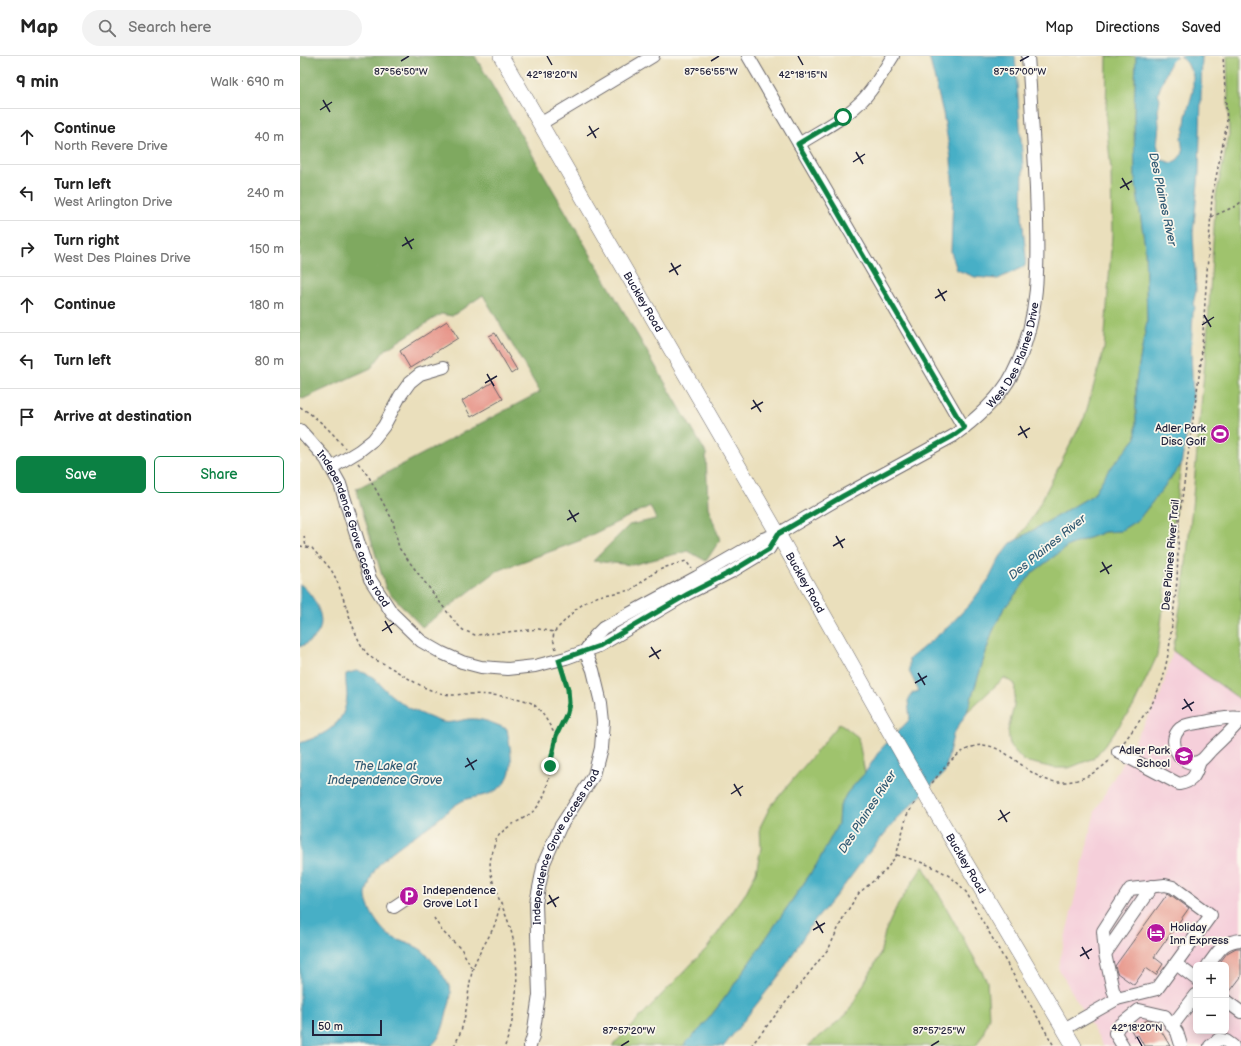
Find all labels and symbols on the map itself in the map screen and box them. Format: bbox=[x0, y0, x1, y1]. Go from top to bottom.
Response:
text: 87°56'50"W bbox=[374, 66, 428, 78]
text: 87°56'55"W bbox=[684, 66, 738, 78]
text: 87°57'00"W bbox=[994, 66, 1046, 78]
text: 42°18'20"N bbox=[526, 69, 578, 81]
text: 42°18'15"N bbox=[778, 69, 828, 81]
route start bbox=[834, 108, 852, 126]
water label: Des Plaines River bbox=[1145, 151, 1180, 249]
street label: Buckley Road bbox=[620, 269, 666, 334]
street label: West Des Plaines Drive bbox=[984, 301, 1042, 411]
place label: Adler Park Disc Golf bbox=[1155, 422, 1207, 448]
sports icon: Adler Park Disc Golf bbox=[1209, 423, 1231, 445]
street label: Independence Grove access road bbox=[314, 448, 392, 609]
street label: Des Plaines River Trail bbox=[1159, 499, 1182, 611]
water label: Des Plaines River bbox=[1006, 511, 1090, 583]
street label: Buckley Road bbox=[783, 550, 827, 615]
place label: Adler Park School bbox=[1119, 744, 1171, 770]
school or university icon: Adler Park School bbox=[1173, 745, 1195, 767]
route end bbox=[541, 757, 559, 775]
water label: The Lake at Independence Grove bbox=[327, 759, 442, 788]
water label: Des Plaines River bbox=[835, 767, 901, 856]
street label: Independence Grove access road bbox=[530, 768, 602, 925]
street label: Buckley Road bbox=[943, 831, 988, 896]
place label: Independence Grove Lot I bbox=[423, 884, 496, 910]
parking icon: Independence Grove Lot I bbox=[398, 885, 420, 907]
place label: Holiday Inn Express bbox=[1170, 921, 1229, 947]
hotel icon: Holiday Inn Express bbox=[1145, 922, 1167, 944]
scale bar bbox=[312, 1018, 382, 1037]
text: 42°18'20"N bbox=[1111, 1022, 1163, 1034]
text: 87°57'20"W bbox=[603, 1025, 655, 1037]
text: 87°57'25"W bbox=[913, 1025, 965, 1037]

